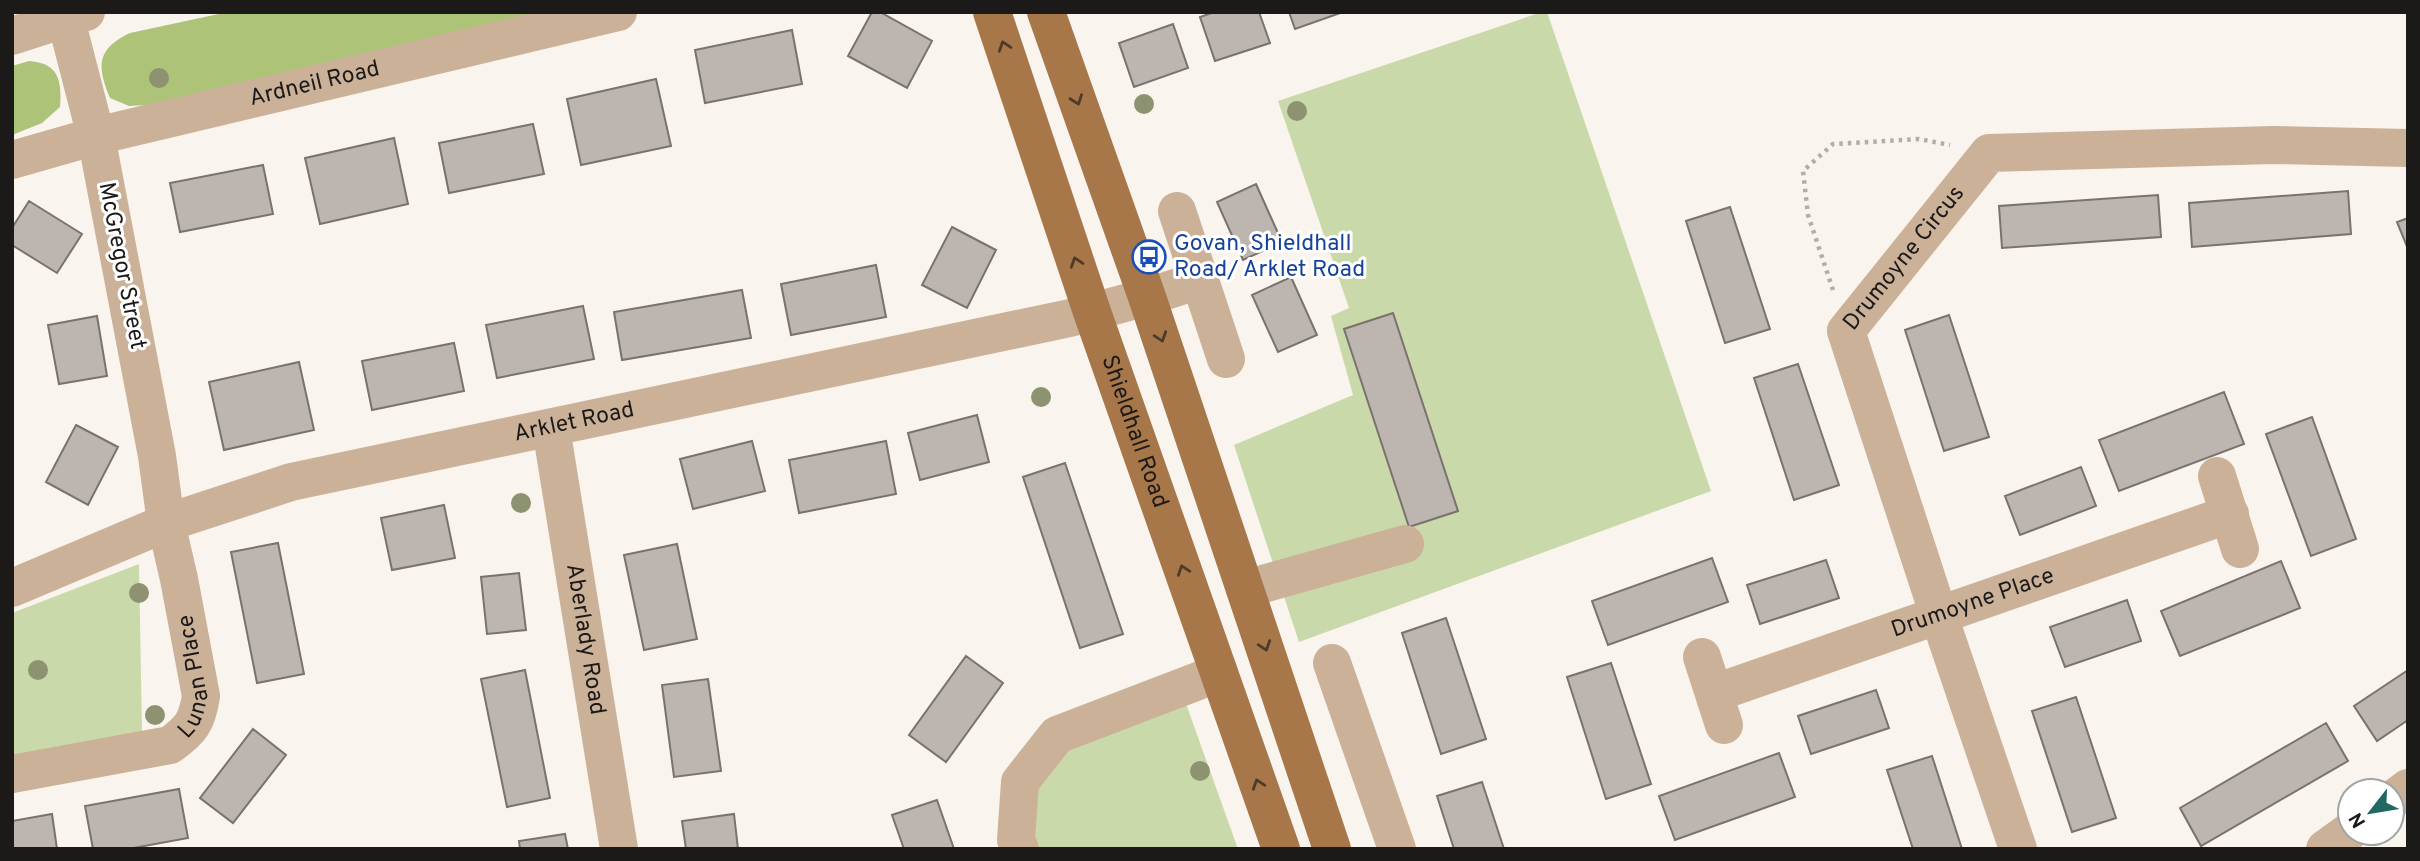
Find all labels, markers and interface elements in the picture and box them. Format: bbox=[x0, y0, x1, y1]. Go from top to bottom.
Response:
one-way arrow bbox=[998, 41, 1012, 53]
street label: Ardneil Road bbox=[246, 55, 383, 114]
one-way arrow bbox=[1069, 93, 1083, 105]
street label: McGregor Street bbox=[91, 180, 151, 352]
street label: Drumoyne Circus bbox=[1837, 180, 1971, 337]
place label: Govan, Shieldhall Road/ Arklet Road bbox=[1174, 230, 1365, 285]
bus stop icon: Govan, Shieldhall Road/ Arklet Road bbox=[1130, 238, 1168, 276]
one-way arrow bbox=[1069, 257, 1084, 269]
one-way arrow bbox=[1152, 331, 1167, 343]
street label: Shieldhall Road bbox=[1094, 351, 1174, 512]
street label: Arklet Road bbox=[511, 396, 637, 449]
street label: Aberlady Road bbox=[559, 562, 612, 717]
street label: Drumoyne Place bbox=[1887, 562, 2058, 645]
one-way arrow bbox=[1177, 564, 1191, 576]
street label: Lunan Place bbox=[172, 612, 216, 745]
one-way arrow bbox=[1257, 639, 1271, 651]
north arrow bbox=[2336, 777, 2406, 847]
one-way arrow bbox=[1252, 779, 1266, 791]
text: N bbox=[2344, 808, 2372, 832]

